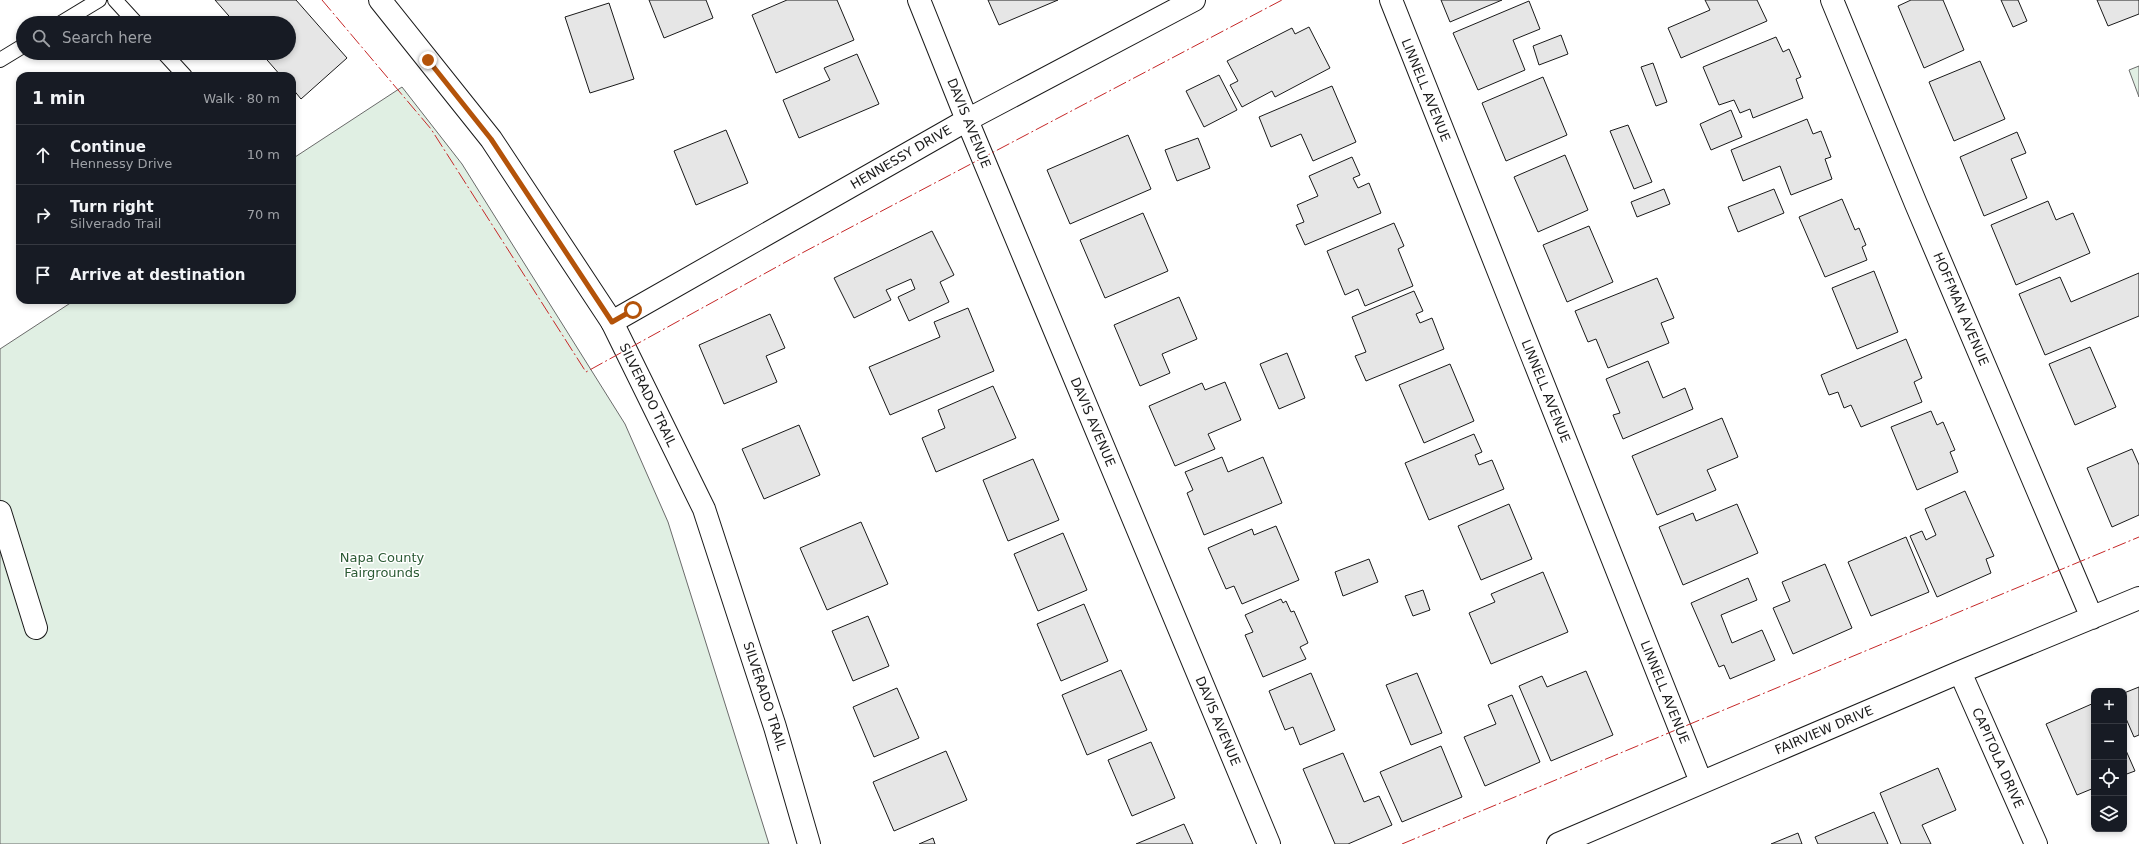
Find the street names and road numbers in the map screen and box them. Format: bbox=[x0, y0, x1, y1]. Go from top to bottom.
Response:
street label: LINNELL AVENUE bbox=[1398, 36, 1454, 144]
street label: DAVIS AVENUE bbox=[944, 76, 994, 170]
street label: HENNESSY DRIVE bbox=[848, 122, 954, 192]
street label: HOFFMAN AVENUE bbox=[1930, 250, 1992, 368]
street label: LINNELL AVENUE bbox=[1518, 337, 1574, 445]
street label: SILVERADO TRAIL bbox=[616, 341, 680, 450]
street label: DAVIS AVENUE bbox=[1067, 375, 1119, 469]
street label: LINNELL AVENUE bbox=[1637, 638, 1693, 746]
street label: SILVERADO TRAIL bbox=[740, 640, 790, 753]
street label: DAVIS AVENUE bbox=[1192, 674, 1244, 768]
street label: FAIRVIEW DRIVE bbox=[1773, 703, 1875, 757]
street label: CAPITOLA DRIVE bbox=[1969, 705, 2027, 811]

